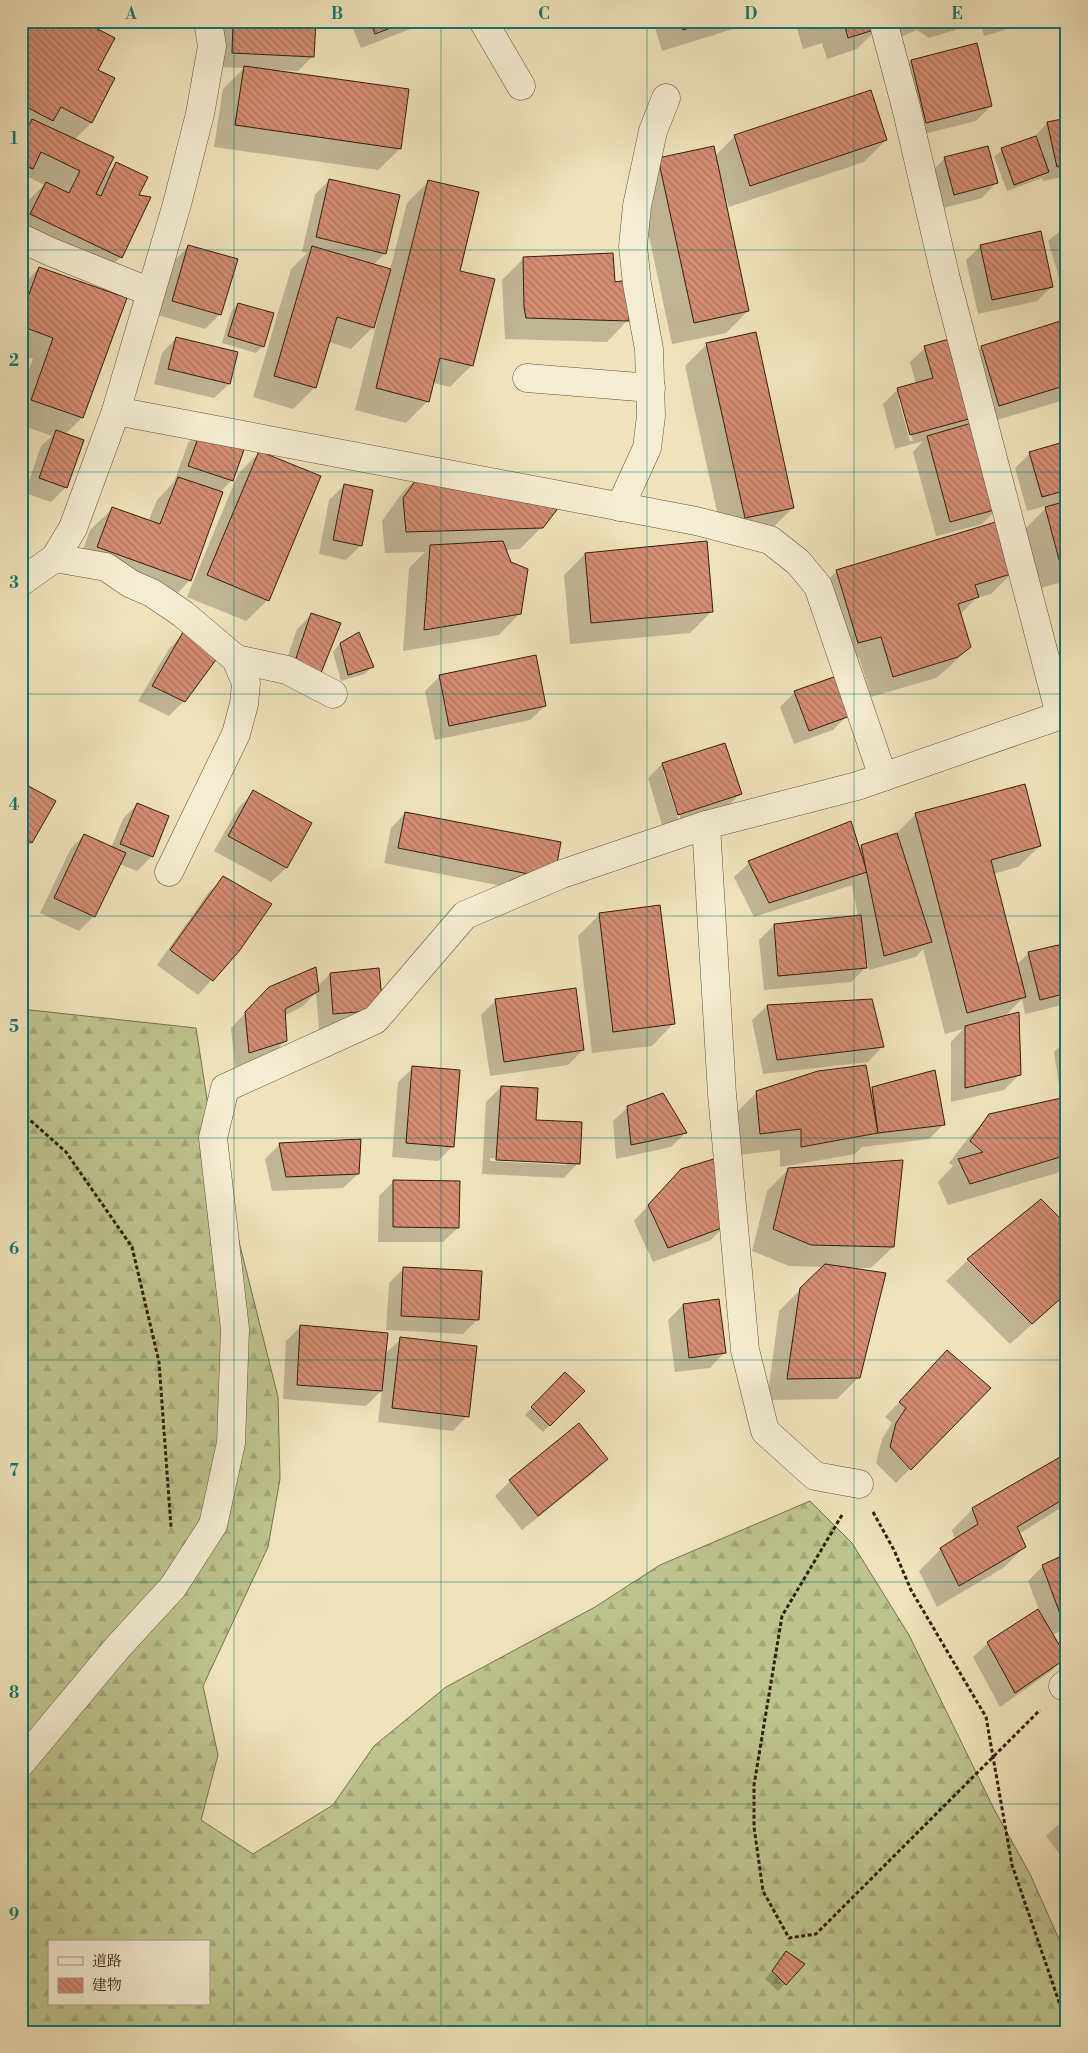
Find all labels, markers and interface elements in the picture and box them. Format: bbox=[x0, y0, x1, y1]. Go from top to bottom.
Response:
text: A bbox=[124, 4, 137, 24]
text: B bbox=[331, 4, 343, 24]
text: C bbox=[538, 4, 550, 24]
text: D bbox=[745, 4, 758, 24]
text: E bbox=[951, 4, 963, 24]
text: 1 bbox=[10, 129, 18, 149]
text: 2 bbox=[9, 351, 19, 371]
text: 3 bbox=[9, 573, 19, 593]
text: 4 bbox=[9, 795, 20, 815]
text: 5 bbox=[9, 1017, 19, 1037]
text: 6 bbox=[9, 1239, 19, 1259]
text: 7 bbox=[9, 1461, 19, 1481]
text: 8 bbox=[9, 1683, 19, 1703]
text: 9 bbox=[9, 1905, 19, 1925]
legend bbox=[48, 1940, 210, 2006]
text: 道路 bbox=[92, 1952, 122, 1971]
text: 建物 bbox=[92, 1976, 122, 1995]

